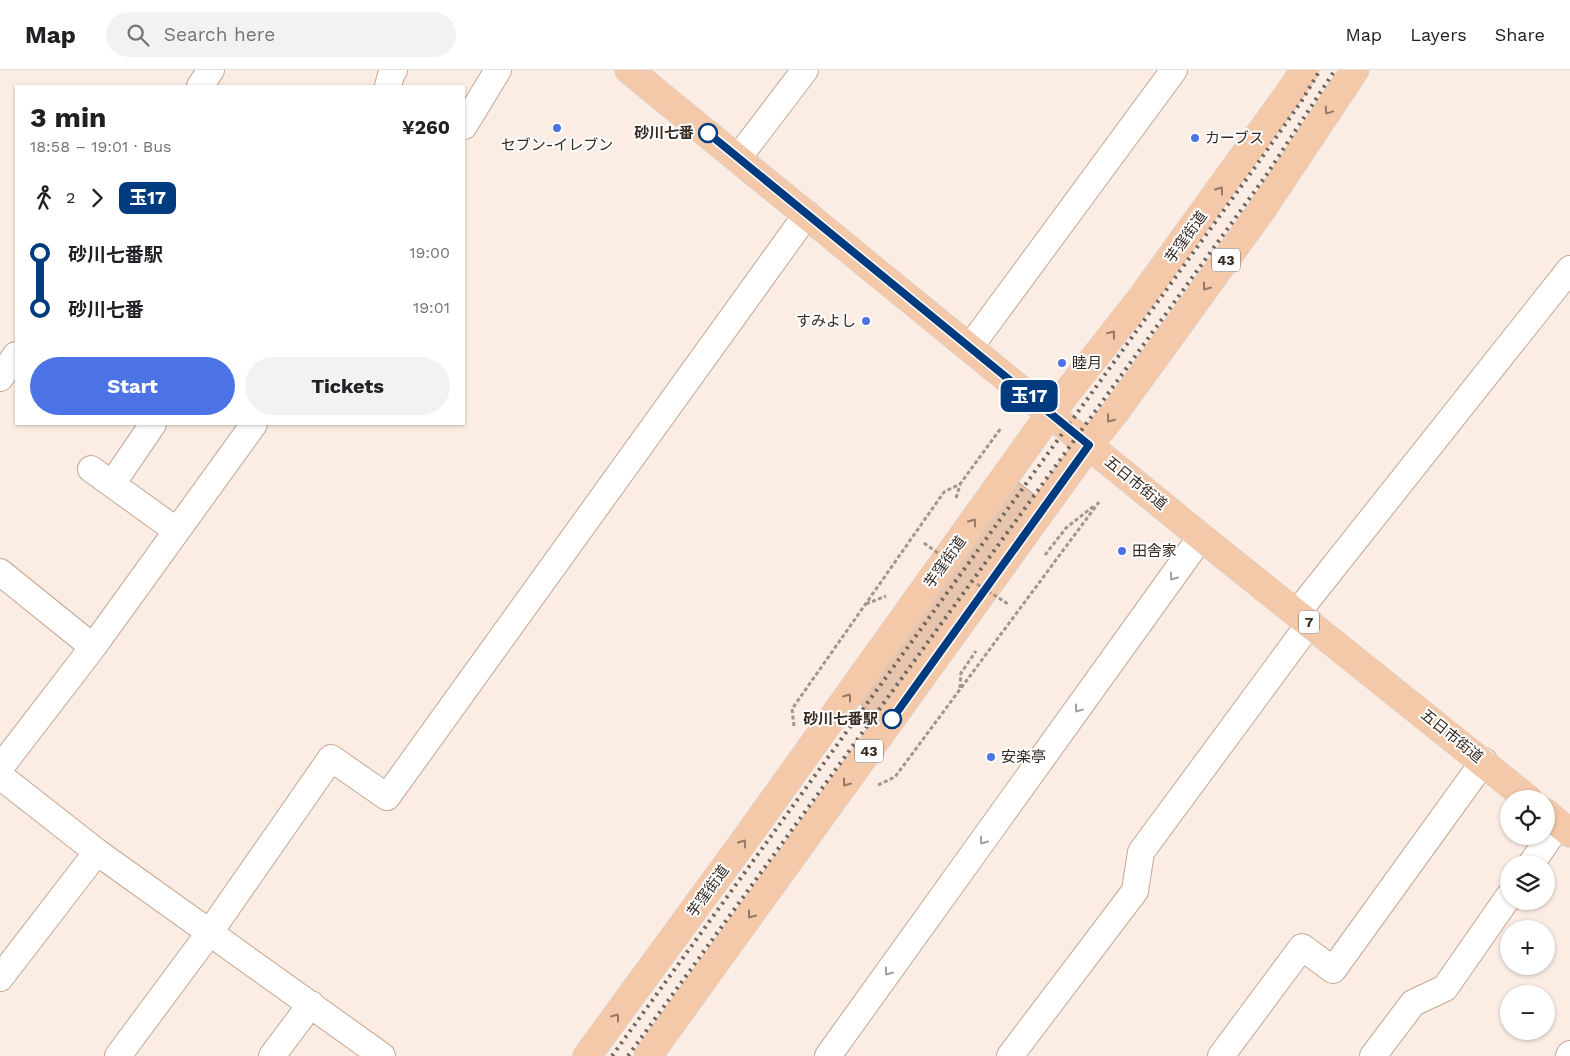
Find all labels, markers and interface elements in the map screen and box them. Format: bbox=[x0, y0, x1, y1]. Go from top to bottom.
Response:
search box bbox=[106, 12, 456, 57]
text: Map bbox=[25, 21, 76, 49]
icon: search bbox=[124, 21, 152, 49]
text: Search here bbox=[164, 23, 275, 46]
text: Map bbox=[1345, 24, 1382, 45]
text: Layers bbox=[1410, 24, 1467, 45]
text: Share bbox=[1495, 24, 1545, 45]
text: 3 min bbox=[30, 101, 106, 134]
one-way arrow bbox=[1325, 105, 1334, 114]
text: ¥260 bbox=[402, 116, 450, 139]
marker: セブン-イレブン bbox=[551, 122, 563, 134]
marker: 砂川七番 bbox=[698, 123, 718, 143]
place label: 砂川七番 bbox=[634, 124, 694, 142]
place label: カーブス bbox=[1205, 129, 1264, 147]
marker: カーブス bbox=[1189, 132, 1201, 144]
place label: セブン-イレブン bbox=[501, 136, 613, 154]
text: 18:58 – 19:01 · Bus bbox=[30, 137, 172, 156]
icon: walk bbox=[30, 184, 58, 212]
icon: forward bbox=[83, 184, 111, 212]
text: 玉17 bbox=[129, 187, 166, 208]
one-way arrow bbox=[1214, 187, 1222, 196]
text: 2 bbox=[66, 188, 75, 207]
street label: 芋窪街道 bbox=[1161, 207, 1211, 267]
text: 砂川七番駅 bbox=[68, 243, 163, 266]
text: 19:00 bbox=[409, 243, 450, 262]
road number: 43 bbox=[1212, 248, 1240, 272]
one-way arrow bbox=[1203, 281, 1212, 291]
text: 砂川七番 bbox=[68, 298, 144, 321]
text: 19:01 bbox=[413, 298, 450, 317]
place label: すみよし bbox=[796, 312, 856, 330]
marker: すみよし bbox=[860, 315, 872, 327]
one-way arrow bbox=[1107, 331, 1116, 340]
place label: 睦月 bbox=[1072, 354, 1102, 372]
button: Start bbox=[30, 357, 235, 415]
button: Tickets bbox=[245, 357, 450, 415]
marker: 睦月 bbox=[1056, 357, 1068, 369]
line badge: 玉17 bbox=[1000, 380, 1058, 412]
text: 玉17 bbox=[1011, 385, 1047, 406]
one-way arrow bbox=[1107, 413, 1116, 423]
street label: 五日市街道 bbox=[1101, 452, 1171, 514]
one-way arrow bbox=[968, 519, 976, 528]
street label: 芋窪街道 bbox=[920, 532, 970, 592]
place label: 田舎家 bbox=[1132, 542, 1177, 560]
marker: 田舎家 bbox=[1116, 545, 1128, 557]
one-way arrow bbox=[1169, 571, 1179, 580]
road number: 7 bbox=[1299, 610, 1319, 634]
one-way arrow bbox=[843, 694, 851, 703]
one-way arrow bbox=[1075, 703, 1084, 712]
street label: 五日市街道 bbox=[1417, 705, 1487, 767]
marker: 砂川七番駅 bbox=[882, 709, 902, 729]
place label: 砂川七番駅 bbox=[803, 710, 878, 728]
road number: 43 bbox=[855, 739, 883, 762]
place label: 安楽亭 bbox=[1001, 748, 1046, 766]
marker: 安楽亭 bbox=[985, 751, 997, 763]
one-way arrow bbox=[843, 777, 852, 787]
map controls bbox=[1500, 790, 1555, 1040]
button: locate bbox=[1500, 790, 1555, 845]
one-way arrow bbox=[980, 835, 989, 844]
one-way arrow bbox=[737, 839, 746, 849]
button: layers bbox=[1500, 855, 1555, 910]
street label: 芋窪街道 bbox=[683, 861, 733, 921]
one-way arrow bbox=[748, 909, 757, 919]
button: + bbox=[1500, 920, 1555, 975]
one-way arrow bbox=[885, 967, 894, 976]
button: − bbox=[1500, 985, 1555, 1040]
one-way arrow bbox=[610, 1013, 619, 1023]

